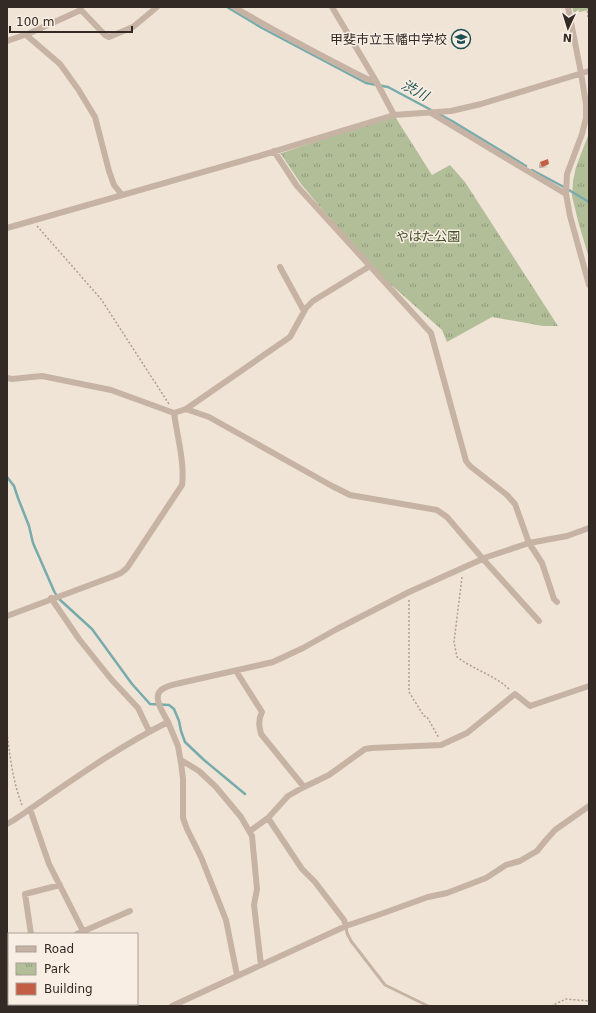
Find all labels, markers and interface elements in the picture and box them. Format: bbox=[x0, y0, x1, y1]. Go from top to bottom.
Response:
scale bar bbox=[10, 8, 132, 34]
north arrow bbox=[548, 8, 588, 48]
text: 100 m bbox=[16, 15, 54, 29]
school or university icon: 甲斐市立玉幡中学校 bbox=[450, 28, 472, 50]
text: N bbox=[562, 31, 572, 44]
place label: 甲斐市立玉幡中学校 bbox=[330, 32, 447, 47]
water label: 渋川 bbox=[399, 76, 433, 105]
park label: やはた公園 bbox=[396, 229, 460, 244]
legend bbox=[8, 933, 138, 1005]
text: Road bbox=[44, 942, 74, 956]
text: Park bbox=[44, 962, 70, 976]
text: Building bbox=[44, 982, 93, 996]

